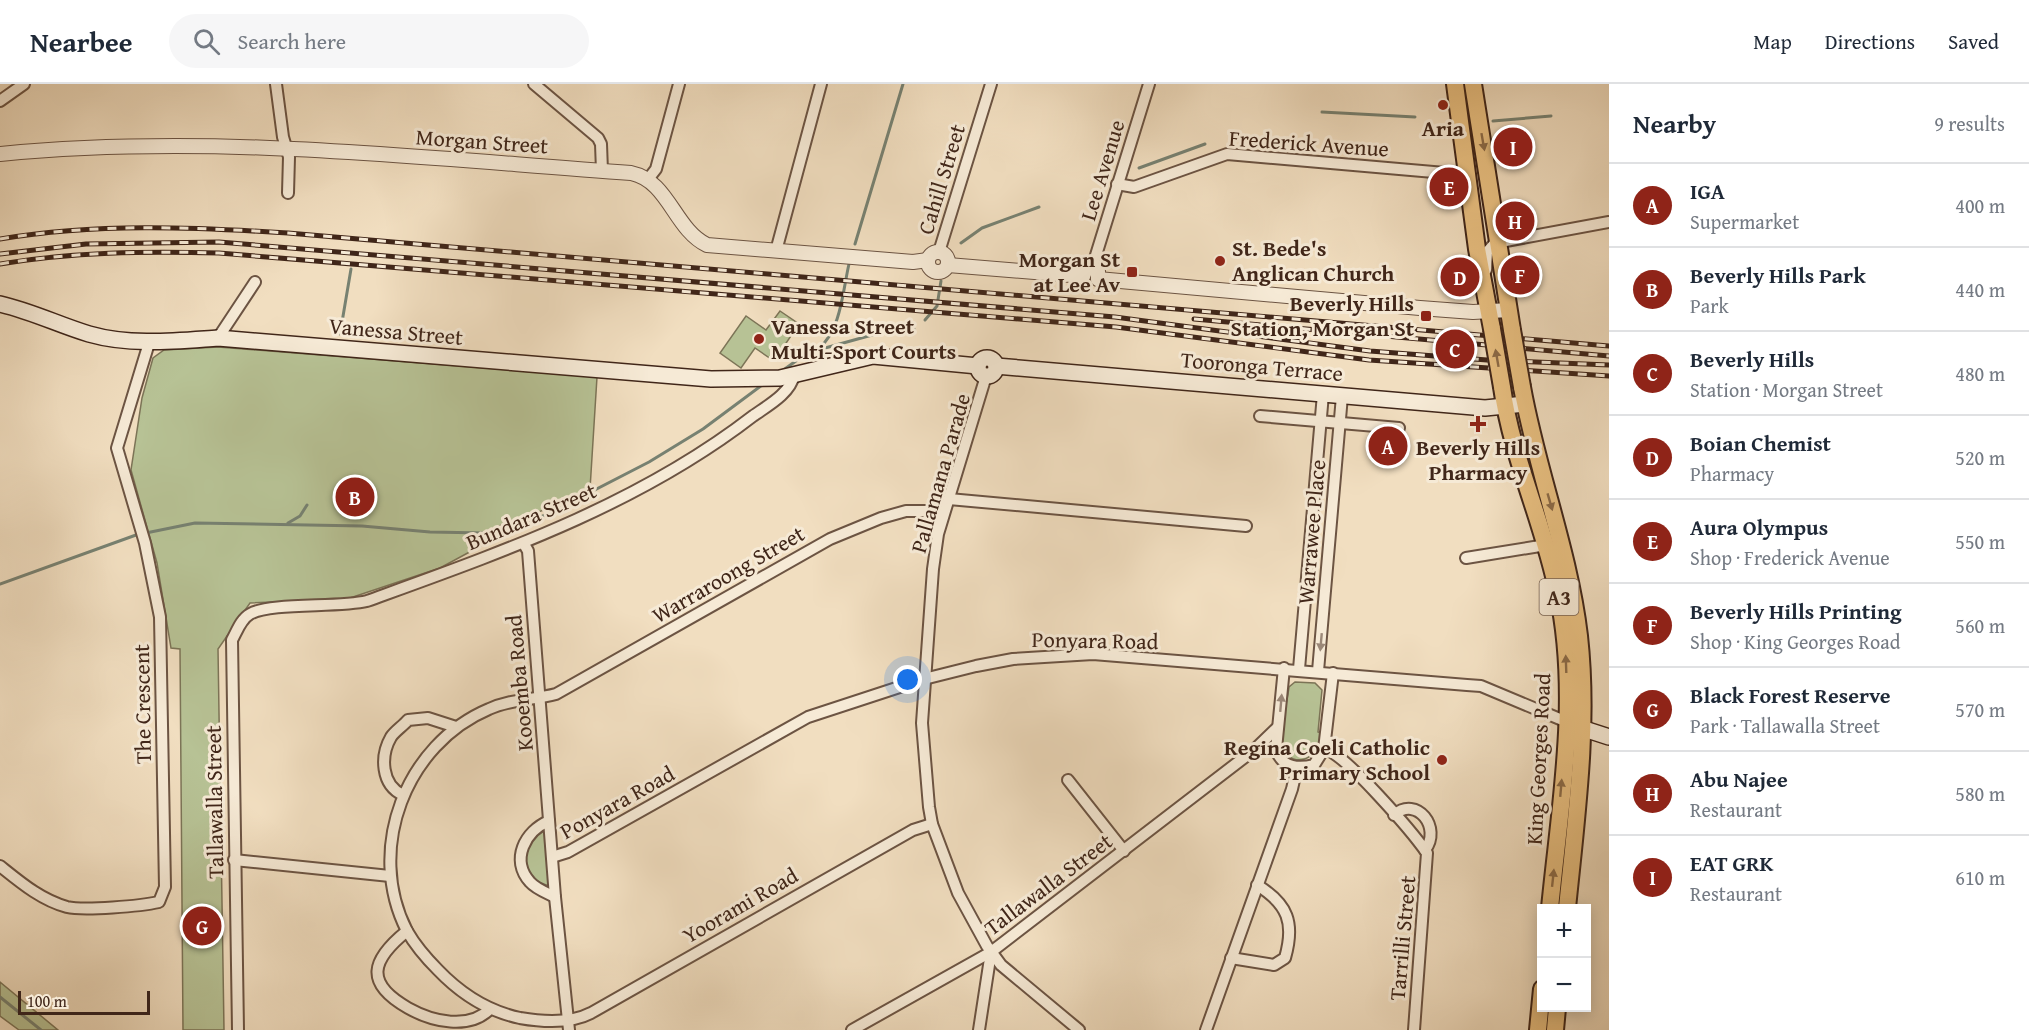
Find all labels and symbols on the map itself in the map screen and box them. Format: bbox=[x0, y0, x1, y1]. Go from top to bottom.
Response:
marker: Aria bbox=[1436, 98, 1450, 112]
place label: Aria bbox=[1422, 112, 1465, 144]
street label: Lee Avenue bbox=[1072, 116, 1132, 224]
street label: Morgan Street bbox=[415, 120, 549, 162]
street label: Cahill Street bbox=[909, 120, 973, 238]
street label: Frederick Avenue bbox=[1228, 121, 1390, 165]
pin: I bbox=[1494, 124, 1532, 170]
one-way arrow bbox=[1479, 132, 1488, 151]
pin: E bbox=[1430, 164, 1468, 210]
pin: H bbox=[1496, 198, 1534, 244]
place label: St. Bede's Anglican Church bbox=[1232, 232, 1394, 289]
place label: Morgan St at Lee Av bbox=[1019, 243, 1121, 300]
pin: F bbox=[1500, 252, 1540, 297]
marker: St. Bede's Anglican Church bbox=[1213, 254, 1227, 268]
pin: D bbox=[1440, 254, 1480, 300]
marker: Morgan St at Lee Av bbox=[1125, 265, 1139, 279]
place label: Beverly Hills Station, Morgan St bbox=[1231, 287, 1415, 344]
street label: Vanessa Street bbox=[328, 309, 465, 353]
marker: Beverly Hills Station, Morgan St bbox=[1419, 309, 1433, 323]
place label: Vanessa Street Multi-Sport Courts bbox=[771, 310, 956, 367]
pin: C bbox=[1436, 326, 1474, 372]
marker: Vanessa Street Multi-Sport Courts bbox=[752, 332, 766, 346]
street label: Tooronga Terrace bbox=[1180, 343, 1344, 389]
one-way arrow bbox=[1492, 348, 1501, 367]
street label: Pallamana Parade bbox=[902, 390, 978, 556]
marker: Beverly Hills Pharmacy bbox=[1471, 417, 1485, 431]
pin: A bbox=[1368, 424, 1408, 469]
place label: Beverly Hills Pharmacy bbox=[1416, 431, 1540, 488]
street label: Warrawee Place bbox=[1289, 458, 1333, 606]
pin: B bbox=[336, 474, 374, 520]
street label: Bundara Street bbox=[461, 474, 601, 558]
one-way arrow bbox=[1546, 493, 1555, 511]
street label: Warraroong Street bbox=[646, 517, 810, 631]
road number: A3 bbox=[1540, 579, 1578, 615]
street label: Kooemba Road bbox=[497, 613, 541, 752]
street label: Ponyara Road bbox=[1031, 623, 1159, 657]
one-way arrow bbox=[1316, 633, 1326, 652]
street label: The Crescent bbox=[125, 644, 159, 764]
one-way arrow bbox=[1561, 654, 1570, 673]
your location bbox=[893, 665, 922, 694]
street label: King Georges Road bbox=[1518, 672, 1558, 846]
one-way arrow bbox=[1276, 693, 1286, 712]
street label: Tallawalla Street bbox=[197, 725, 231, 879]
place label: Regina Coeli Catholic Primary School bbox=[1224, 731, 1430, 788]
marker: Regina Coeli Catholic Primary School bbox=[1435, 753, 1449, 767]
street label: Ponyara Road bbox=[554, 757, 680, 847]
one-way arrow bbox=[1556, 779, 1566, 798]
street label: Tallawalla Street bbox=[977, 825, 1119, 943]
street label: Yoorami Road bbox=[676, 859, 804, 951]
one-way arrow bbox=[1548, 868, 1558, 887]
street label: Tarrilli Street bbox=[1381, 874, 1423, 1002]
pin: G bbox=[182, 904, 222, 948]
scale bar bbox=[18, 988, 150, 1016]

